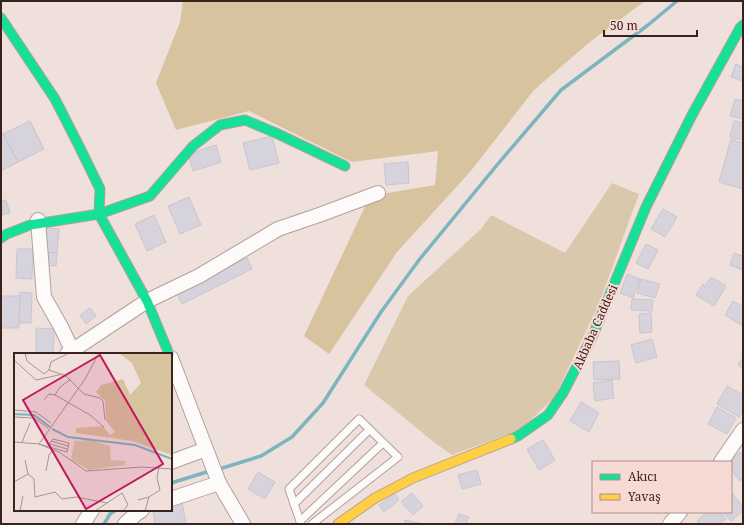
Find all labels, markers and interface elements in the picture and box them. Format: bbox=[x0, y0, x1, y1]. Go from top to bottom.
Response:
scale bar bbox=[604, 12, 697, 38]
text: 50 m bbox=[610, 17, 638, 34]
street label: Akbaba Caddesi bbox=[569, 282, 621, 372]
inset map bbox=[14, 353, 172, 511]
legend bbox=[592, 461, 732, 513]
text: Akıcı bbox=[628, 468, 657, 485]
text: Yavaş bbox=[627, 488, 661, 505]

